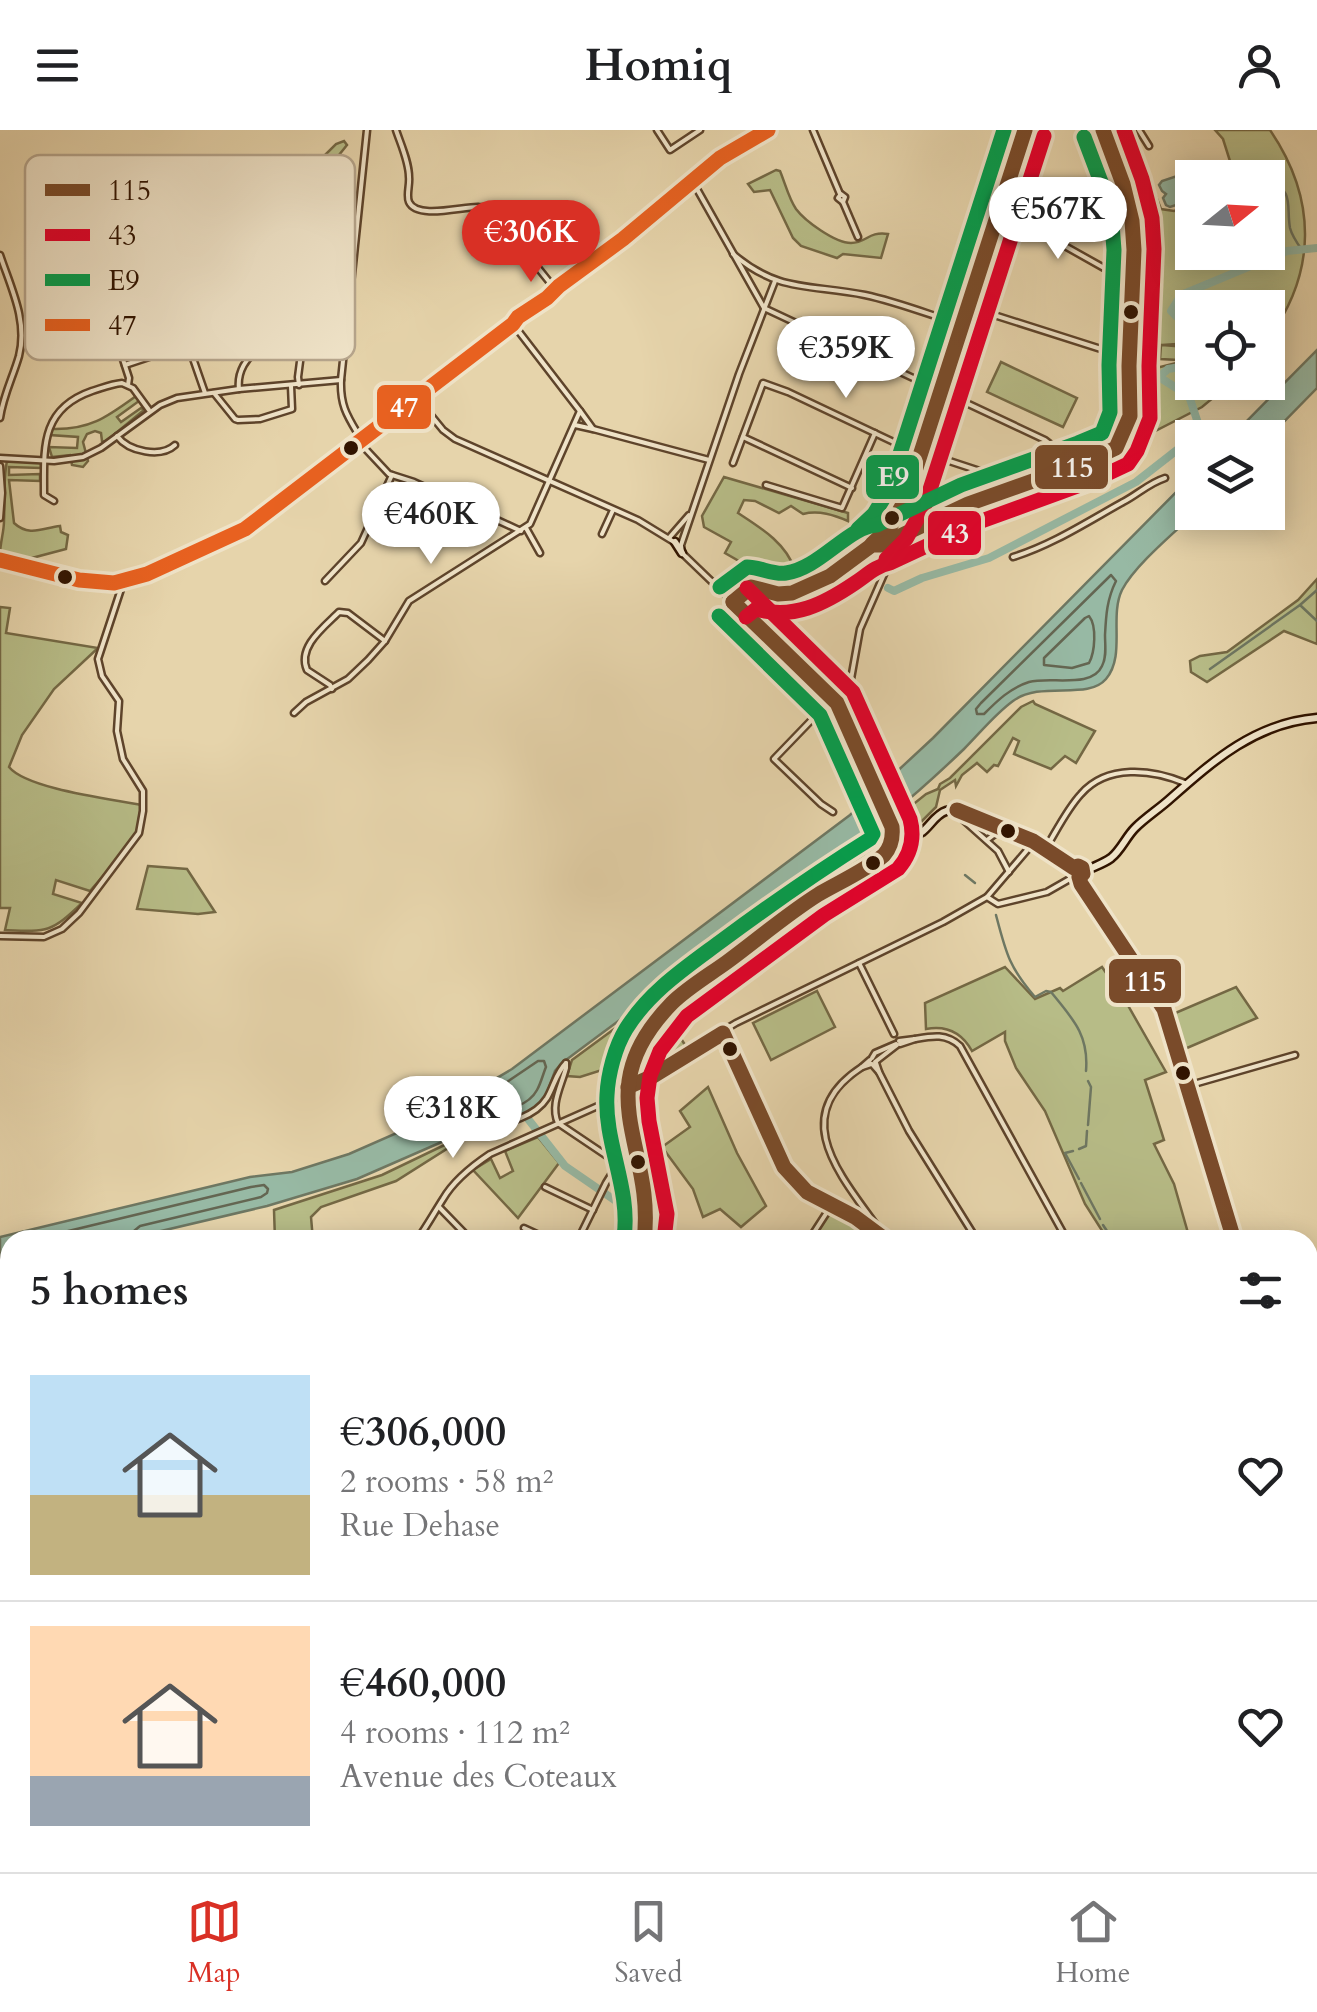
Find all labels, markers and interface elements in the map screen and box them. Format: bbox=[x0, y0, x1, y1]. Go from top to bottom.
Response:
text: Homiq bbox=[585, 35, 732, 96]
icon: menu bbox=[30, 38, 85, 93]
icon: person bbox=[1232, 38, 1287, 93]
legend bbox=[25, 155, 355, 360]
north arrow bbox=[1175, 160, 1285, 270]
map controls bbox=[1175, 160, 1285, 530]
text: 115 bbox=[108, 172, 151, 210]
pin: €567K bbox=[988, 177, 1128, 262]
text: €567K bbox=[1011, 187, 1105, 231]
pin: €306K bbox=[461, 200, 601, 285]
text: €306K bbox=[484, 210, 578, 254]
text: 43 bbox=[108, 217, 137, 255]
text: E9 bbox=[108, 262, 140, 300]
button: locate bbox=[1175, 290, 1285, 400]
unlabelled marker bbox=[1121, 302, 1141, 322]
text: 47 bbox=[108, 307, 137, 345]
pin: €359K bbox=[776, 316, 916, 401]
text: €359K bbox=[799, 326, 893, 370]
line badge: 47 bbox=[375, 383, 433, 431]
text: 47 bbox=[390, 389, 418, 427]
button: layers bbox=[1175, 420, 1285, 530]
unlabelled marker bbox=[341, 438, 361, 458]
line badge: 115 bbox=[1033, 443, 1110, 491]
text: 115 bbox=[1050, 449, 1094, 487]
line badge: E9 bbox=[864, 453, 921, 501]
text: E9 bbox=[877, 458, 909, 496]
pin: €460K bbox=[361, 482, 501, 567]
text: €460K bbox=[384, 492, 478, 536]
unlabelled marker bbox=[882, 508, 902, 528]
line badge: 43 bbox=[926, 509, 983, 557]
text: 43 bbox=[941, 515, 969, 553]
unlabelled marker bbox=[55, 567, 75, 587]
unlabelled marker bbox=[998, 821, 1018, 841]
unlabelled marker bbox=[863, 853, 883, 873]
line badge: 115 bbox=[1107, 957, 1183, 1005]
text: 115 bbox=[1123, 963, 1167, 1001]
unlabelled marker bbox=[720, 1039, 740, 1059]
unlabelled marker bbox=[1173, 1063, 1193, 1083]
pin: €318K bbox=[383, 1076, 523, 1161]
text: €318K bbox=[406, 1086, 500, 1130]
unlabelled marker bbox=[628, 1152, 648, 1172]
text: 5 homes bbox=[30, 1262, 188, 1319]
icon: filters bbox=[1233, 1263, 1288, 1318]
text: €306,000 bbox=[340, 1403, 506, 1460]
icon: home bbox=[110, 1415, 230, 1535]
icon: heart bbox=[1233, 1448, 1288, 1503]
text: 2 rooms · 58 m² bbox=[340, 1460, 553, 1504]
text: Rue Dehase bbox=[340, 1504, 500, 1548]
text: €460,000 bbox=[340, 1654, 506, 1711]
icon: home bbox=[110, 1666, 230, 1786]
icon: heart bbox=[1233, 1699, 1288, 1754]
text: 4 rooms · 112 m² bbox=[340, 1711, 570, 1755]
text: Avenue des Coteaux bbox=[340, 1755, 617, 1799]
tab: Map bbox=[187, 1894, 242, 1992]
tab: Saved bbox=[615, 1894, 682, 1992]
tab: Home bbox=[1056, 1894, 1130, 1992]

